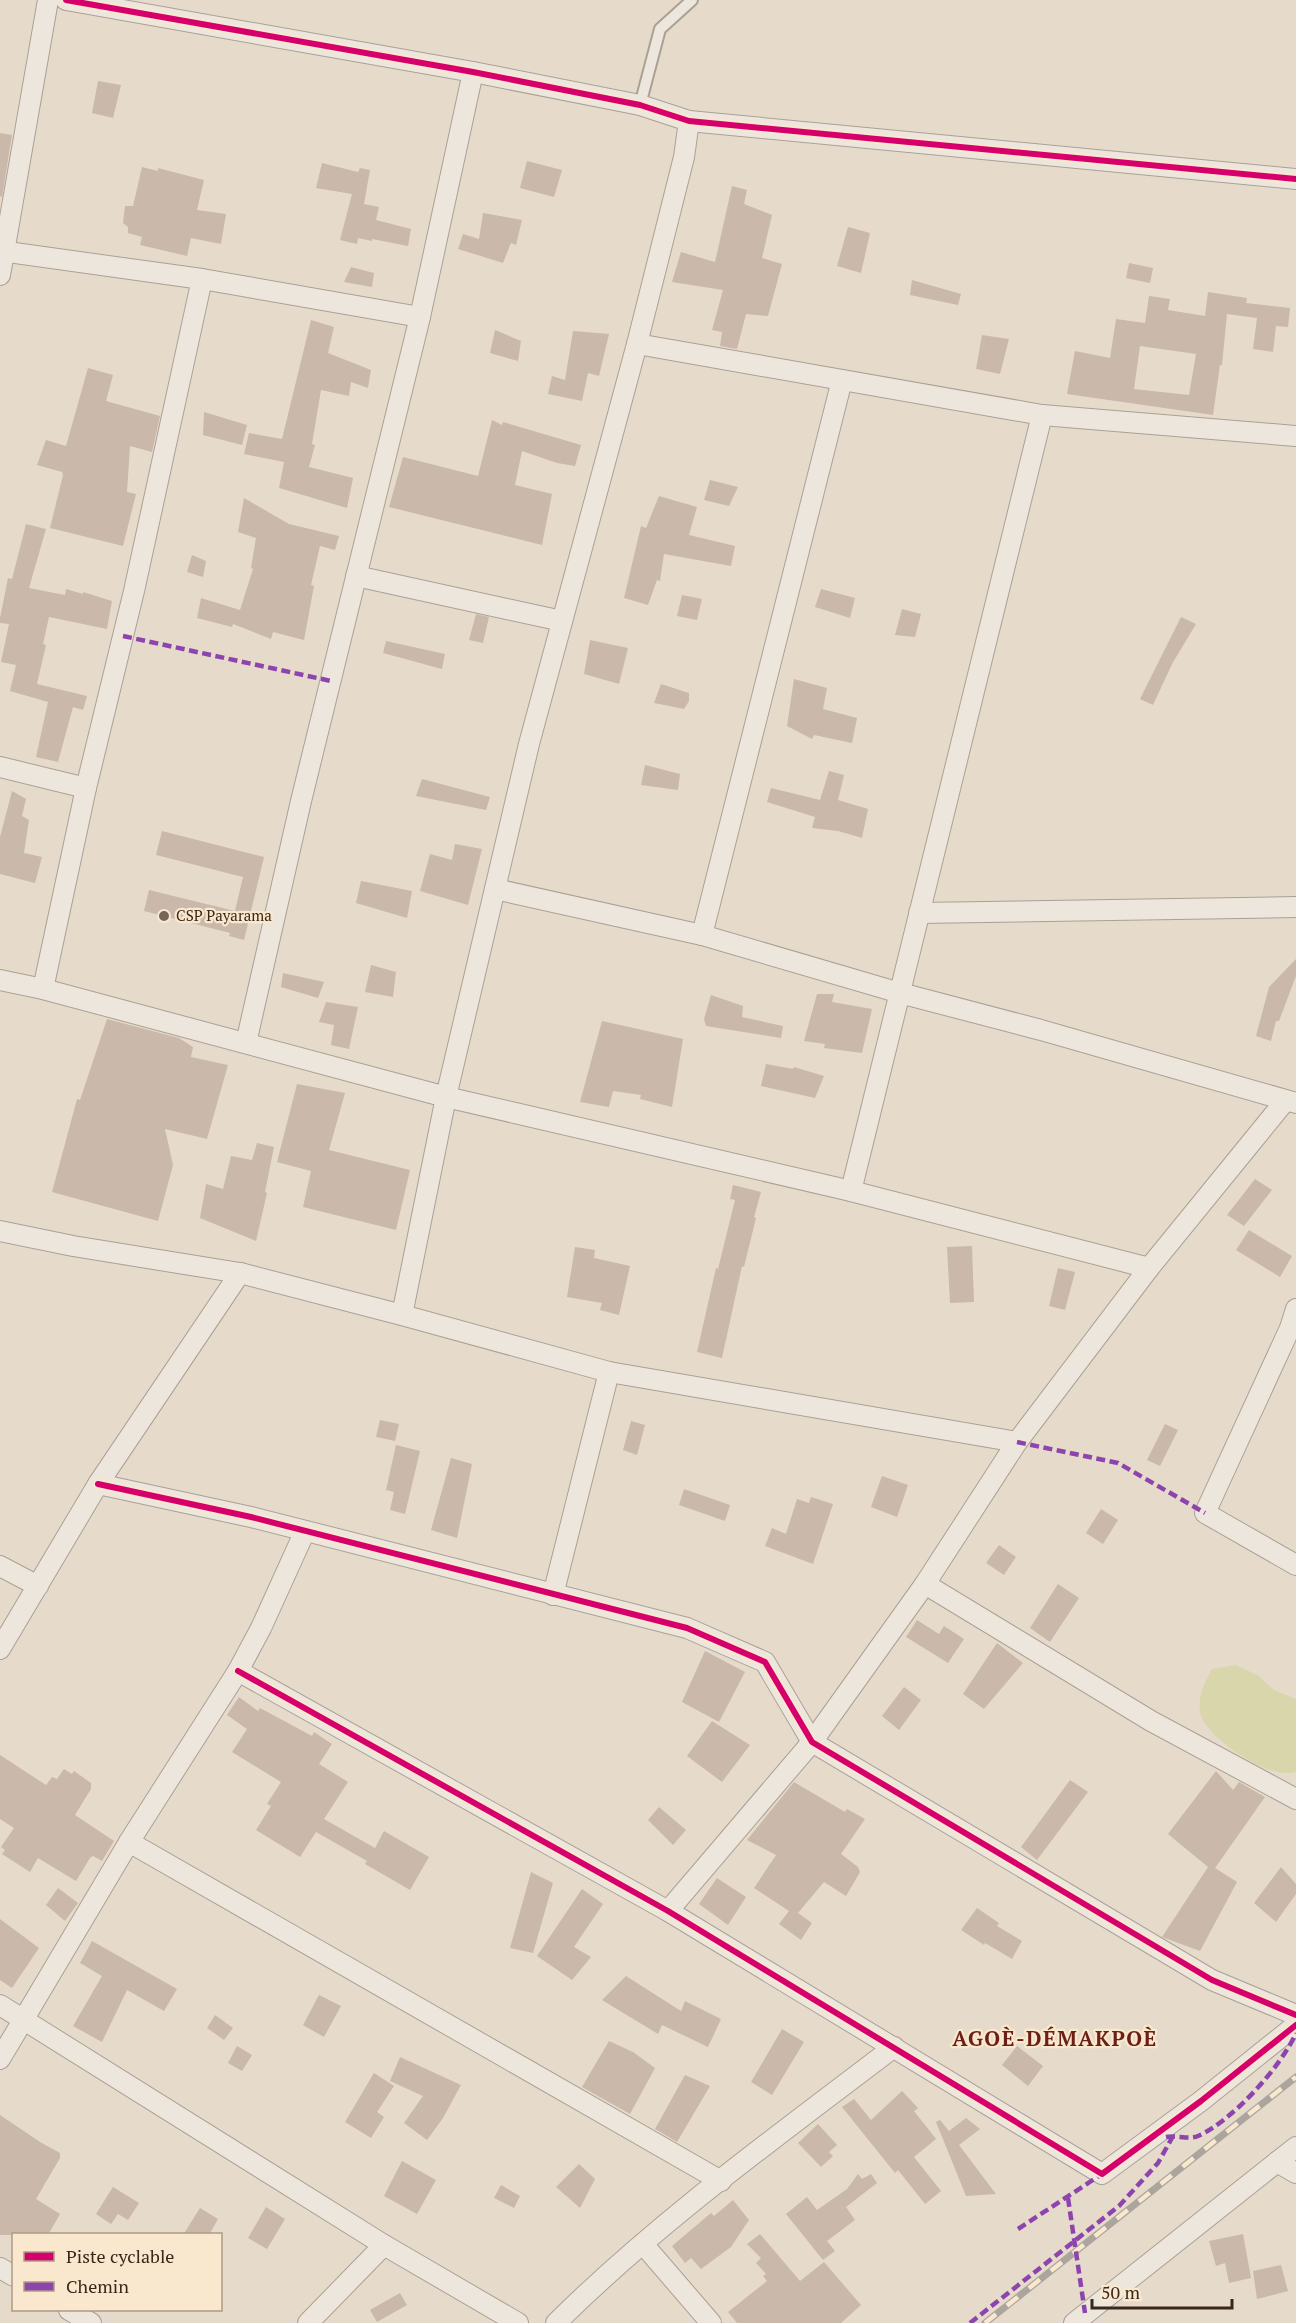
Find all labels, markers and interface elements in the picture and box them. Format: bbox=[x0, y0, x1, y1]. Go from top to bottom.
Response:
place label: CSP Payarama bbox=[176, 905, 272, 925]
marker: CSP Payarama bbox=[157, 909, 171, 923]
district label: AGOÈ-DÉMAKPOÈ bbox=[952, 2024, 1158, 2052]
legend bbox=[12, 2233, 222, 2311]
text: Piste cyclable bbox=[66, 2244, 174, 2268]
scale bar bbox=[1092, 2272, 1232, 2310]
text: Chemin bbox=[66, 2274, 129, 2298]
text: 50 m bbox=[1101, 2280, 1141, 2304]

